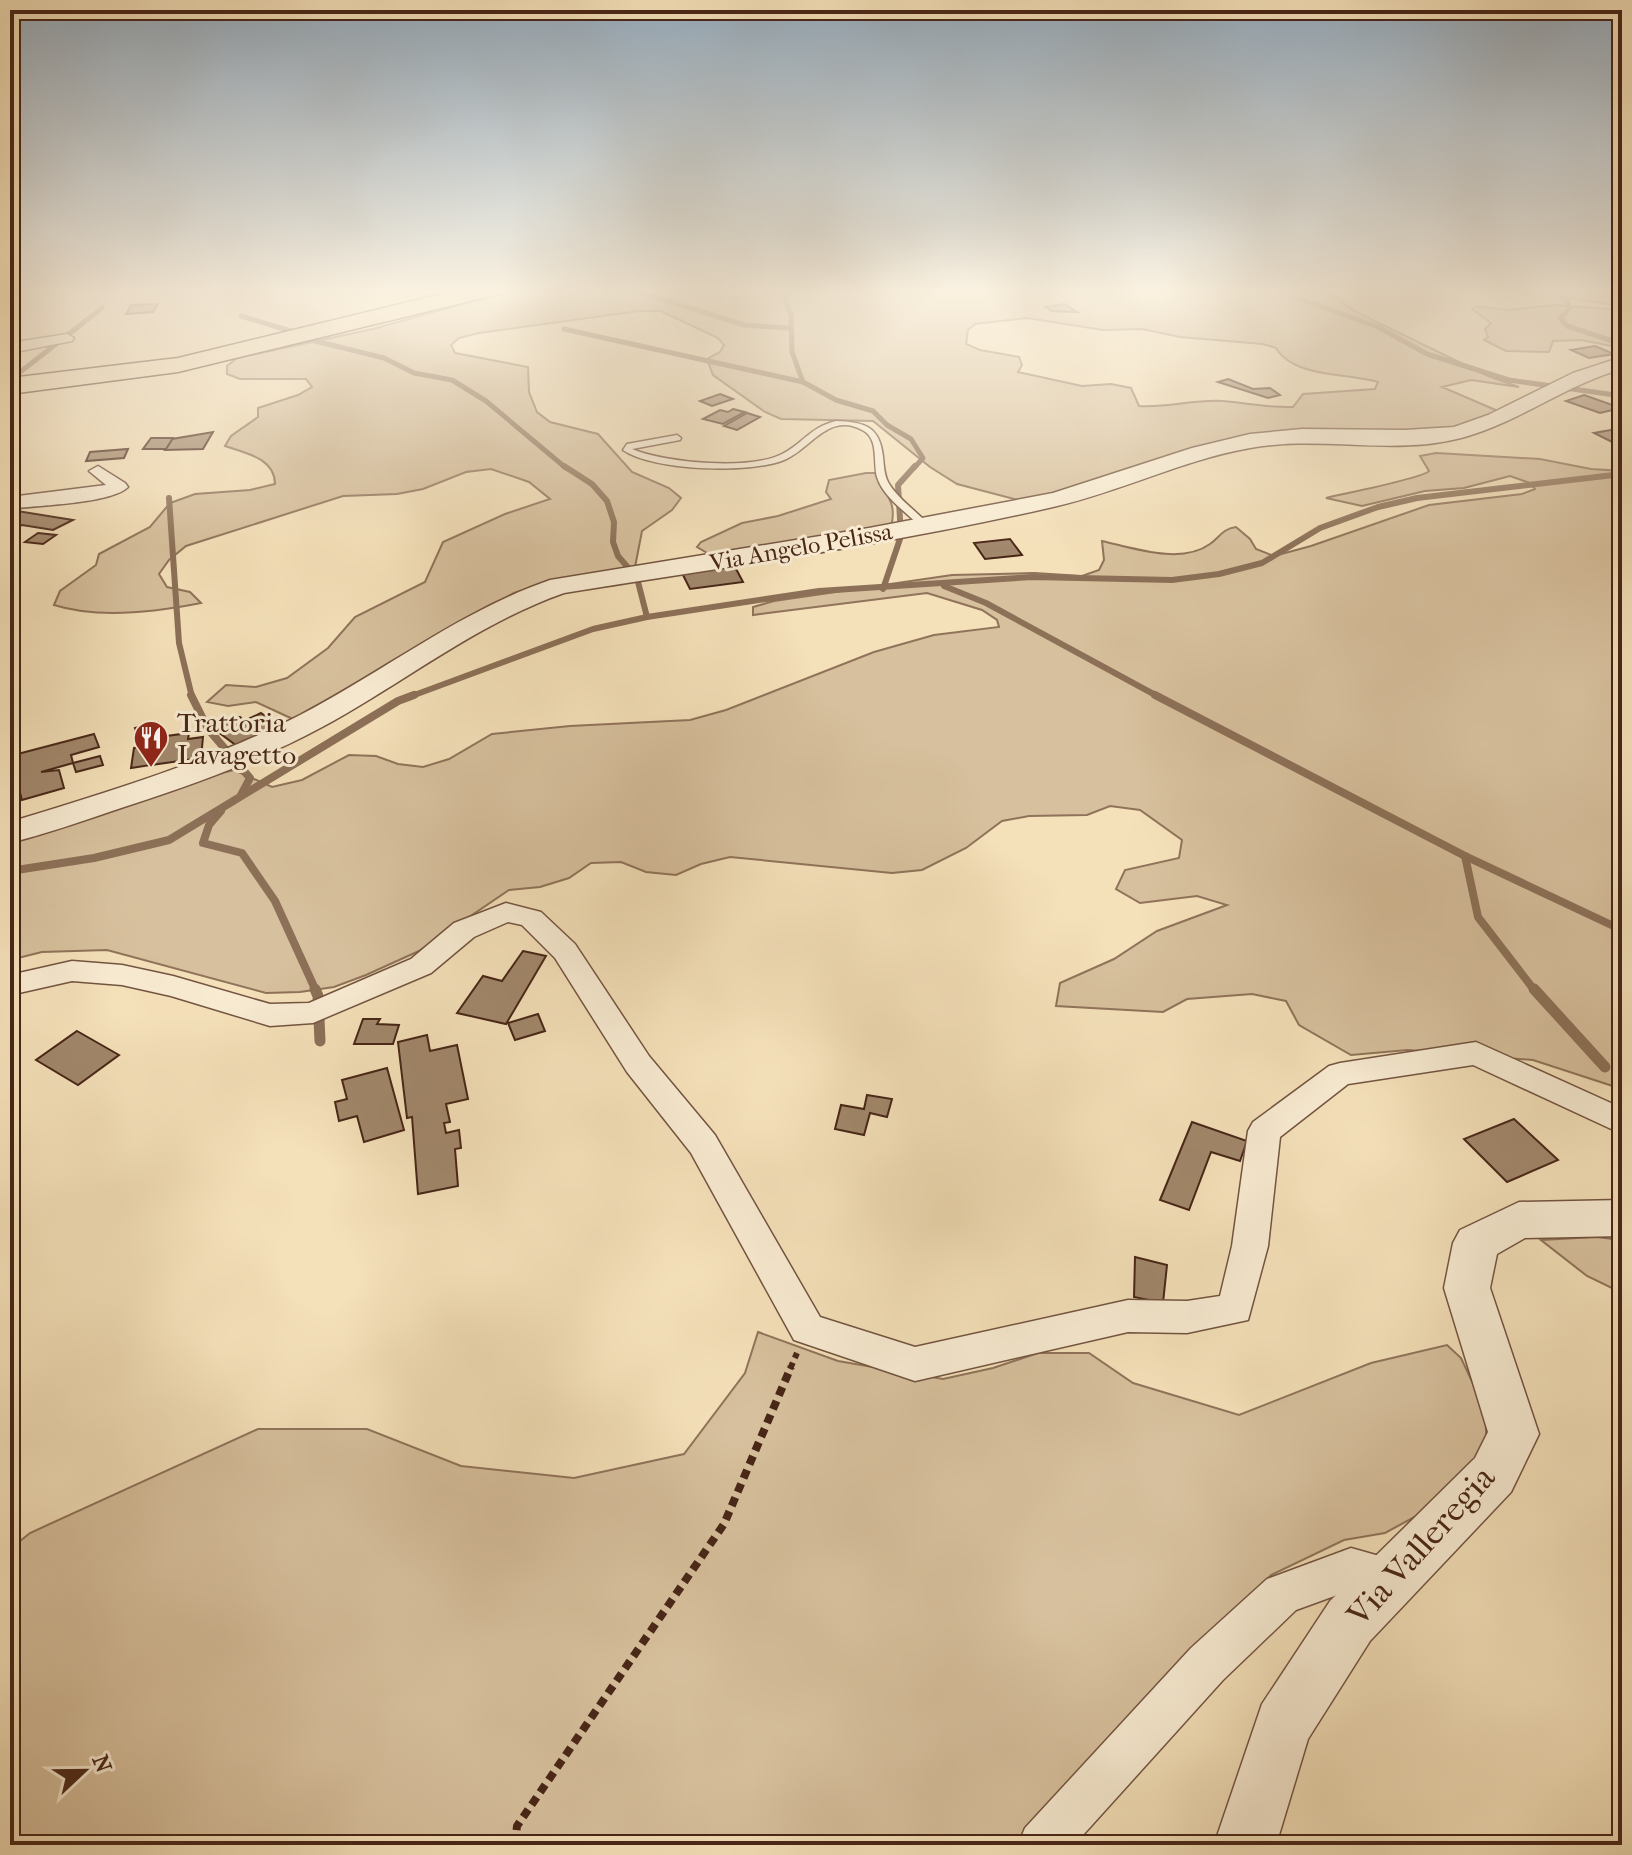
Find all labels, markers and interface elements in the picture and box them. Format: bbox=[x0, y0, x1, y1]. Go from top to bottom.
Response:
street label: Via Angelo Pelissa bbox=[706, 517, 895, 577]
place label: Trattoria Lavagetto bbox=[177, 706, 296, 771]
restaurant icon: Trattoria Lavagetto bbox=[132, 719, 170, 769]
street label: Via Valleregia bbox=[1338, 1458, 1503, 1635]
north arrow bbox=[44, 1731, 124, 1811]
text: N bbox=[86, 1751, 117, 1777]

